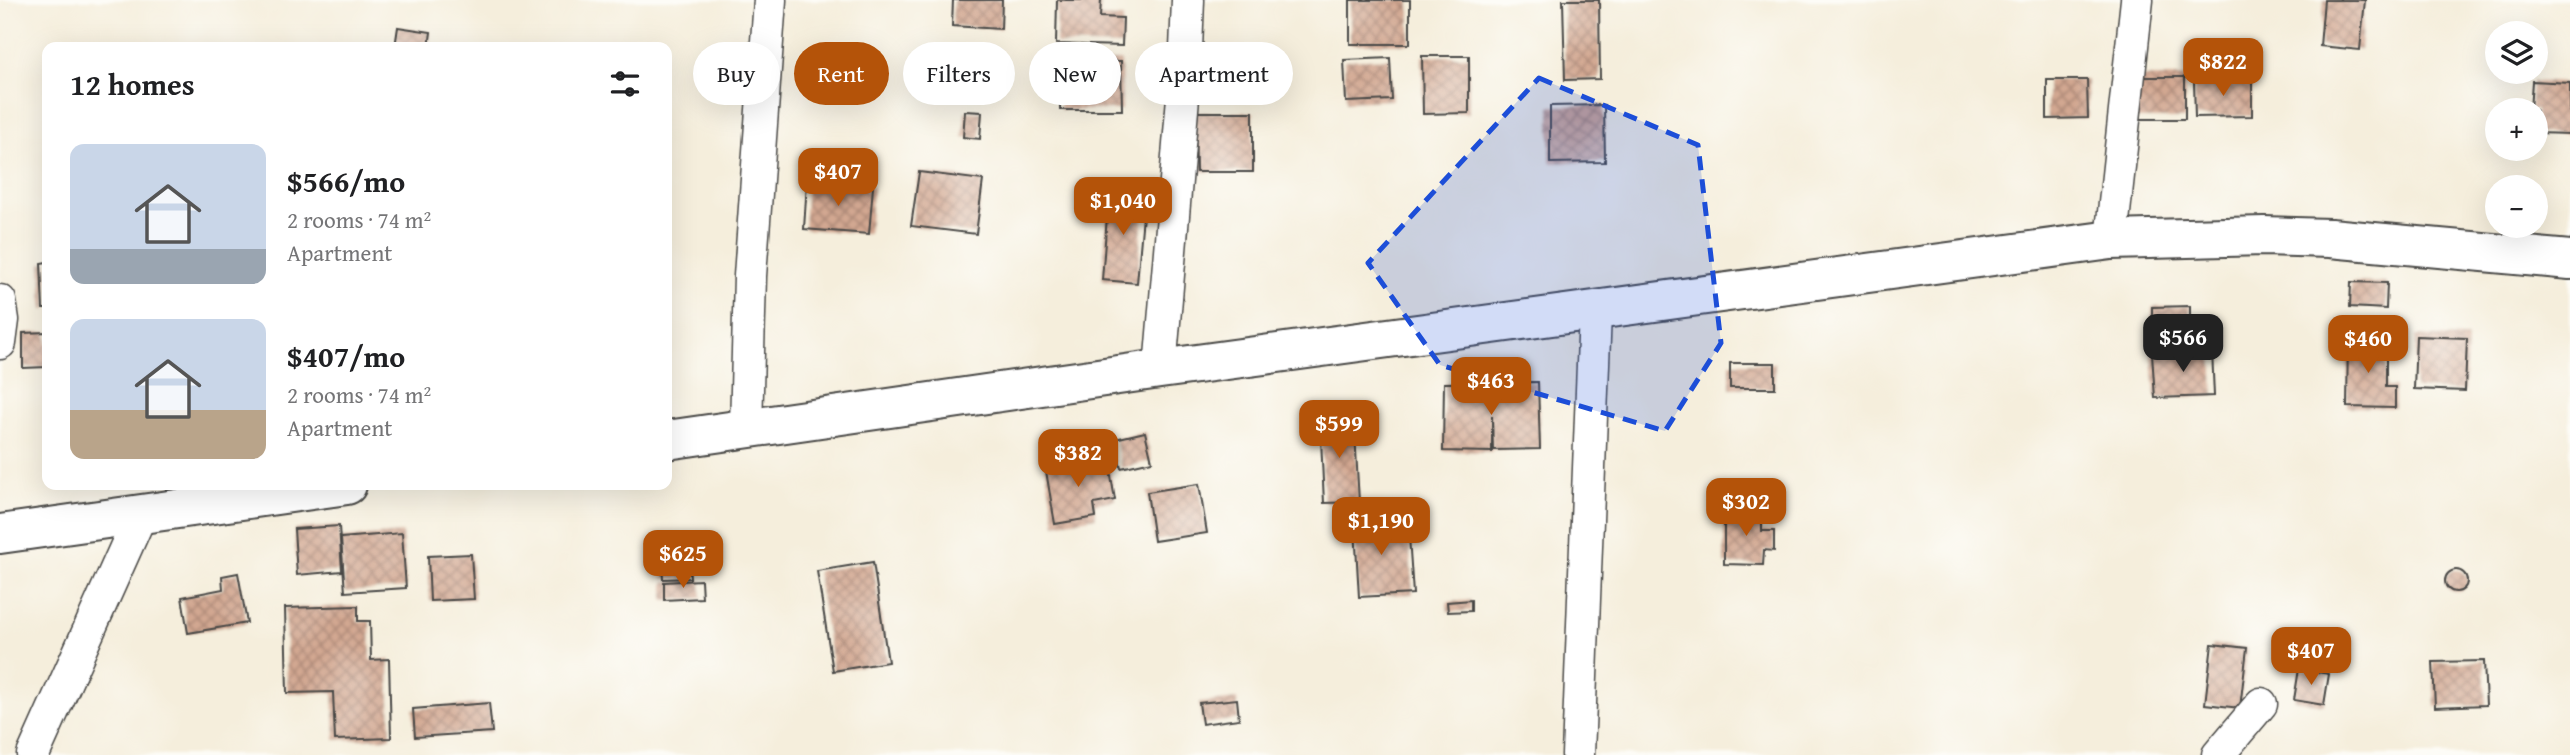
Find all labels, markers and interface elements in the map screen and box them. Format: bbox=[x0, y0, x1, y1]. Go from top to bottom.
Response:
map controls bbox=[2485, 21, 2548, 238]
button: layers bbox=[2485, 21, 2548, 84]
pin: $822 bbox=[2182, 38, 2264, 98]
chip: Buy bbox=[693, 42, 780, 105]
chip: Rent bbox=[794, 42, 889, 105]
chip: Filters bbox=[903, 42, 1015, 105]
chip: New bbox=[1029, 42, 1121, 105]
chip: Apartment bbox=[1135, 42, 1293, 105]
text: $822 bbox=[2199, 44, 2247, 77]
text: 12 homes bbox=[70, 62, 195, 106]
icon: filters bbox=[606, 65, 644, 103]
button: + bbox=[2485, 98, 2548, 161]
pin: $407 bbox=[797, 148, 879, 208]
text: $407 bbox=[814, 154, 862, 187]
text: $566/mo bbox=[287, 159, 405, 203]
icon: home bbox=[126, 172, 210, 256]
button: − bbox=[2485, 175, 2548, 238]
pin: $1,040 bbox=[1066, 177, 1180, 237]
text: $1,040 bbox=[1090, 183, 1156, 216]
text: 2 rooms · 74 m² bbox=[287, 203, 431, 236]
text: Apartment bbox=[287, 236, 392, 269]
pin: $566 bbox=[2142, 314, 2224, 374]
pin: $460 bbox=[2327, 316, 2409, 375]
text: $566 bbox=[2159, 320, 2207, 353]
text: $460 bbox=[2344, 321, 2392, 354]
text: $407/mo bbox=[287, 334, 405, 378]
icon: home bbox=[126, 347, 210, 431]
pin: $463 bbox=[1450, 358, 1532, 417]
text: $463 bbox=[1467, 363, 1515, 396]
text: 2 rooms · 74 m² bbox=[287, 378, 431, 411]
pin: $599 bbox=[1298, 400, 1380, 460]
text: $599 bbox=[1315, 406, 1363, 439]
text: Apartment bbox=[287, 411, 392, 444]
pin: $382 bbox=[1037, 430, 1119, 489]
text: $382 bbox=[1054, 435, 1102, 468]
pin: $302 bbox=[1705, 478, 1787, 538]
text: $302 bbox=[1722, 484, 1770, 517]
pin: $1,190 bbox=[1324, 498, 1438, 557]
text: $1,190 bbox=[1348, 503, 1414, 536]
pin: $625 bbox=[642, 530, 724, 590]
text: $625 bbox=[659, 536, 707, 569]
pin: $407 bbox=[2270, 628, 2352, 687]
text: $407 bbox=[2287, 633, 2335, 666]

